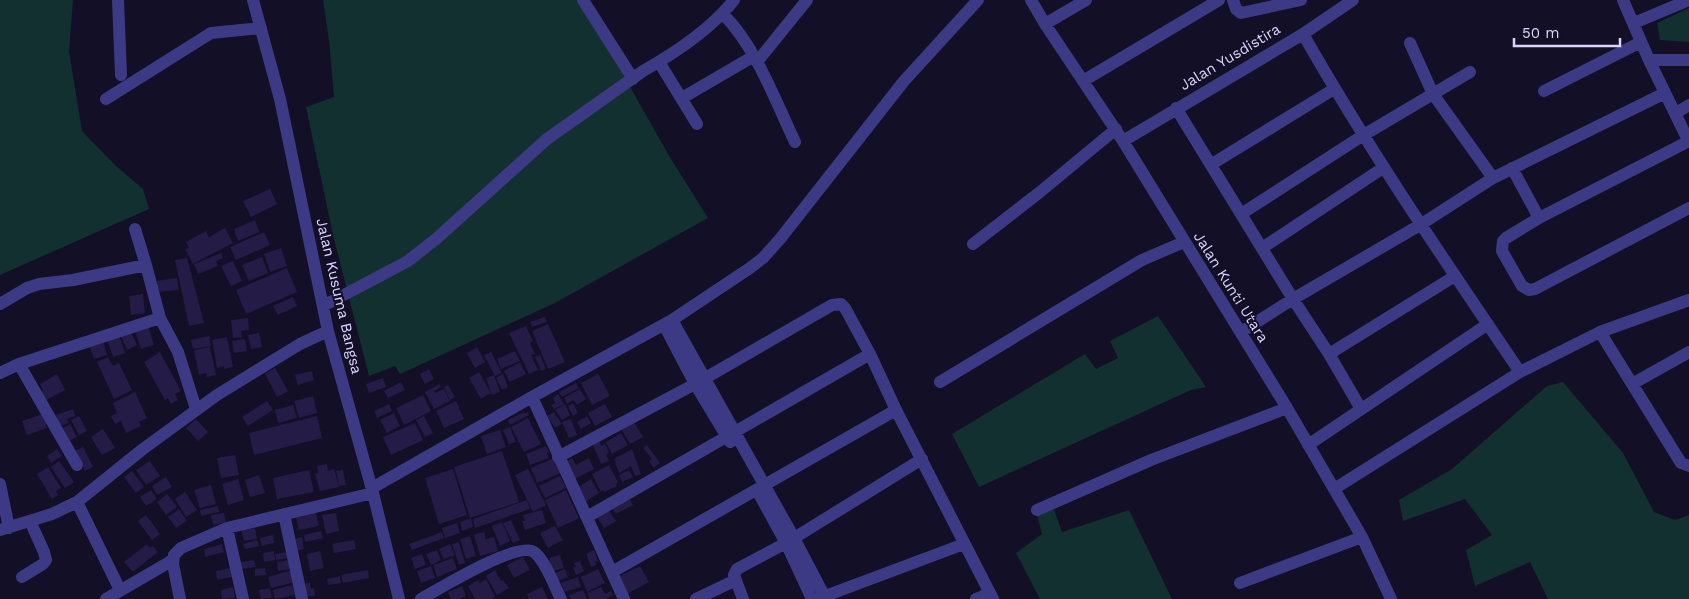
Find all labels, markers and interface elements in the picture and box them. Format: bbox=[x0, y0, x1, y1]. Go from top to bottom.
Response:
scale bar bbox=[1514, 15, 1620, 47]
street label: Jalan Yusdistira bbox=[1176, 20, 1284, 94]
text: 50 m bbox=[1522, 24, 1559, 42]
street label: Jalan Kusuma Bangsa bbox=[312, 216, 366, 376]
street label: Jalan Kunti Utara bbox=[1190, 228, 1273, 346]

